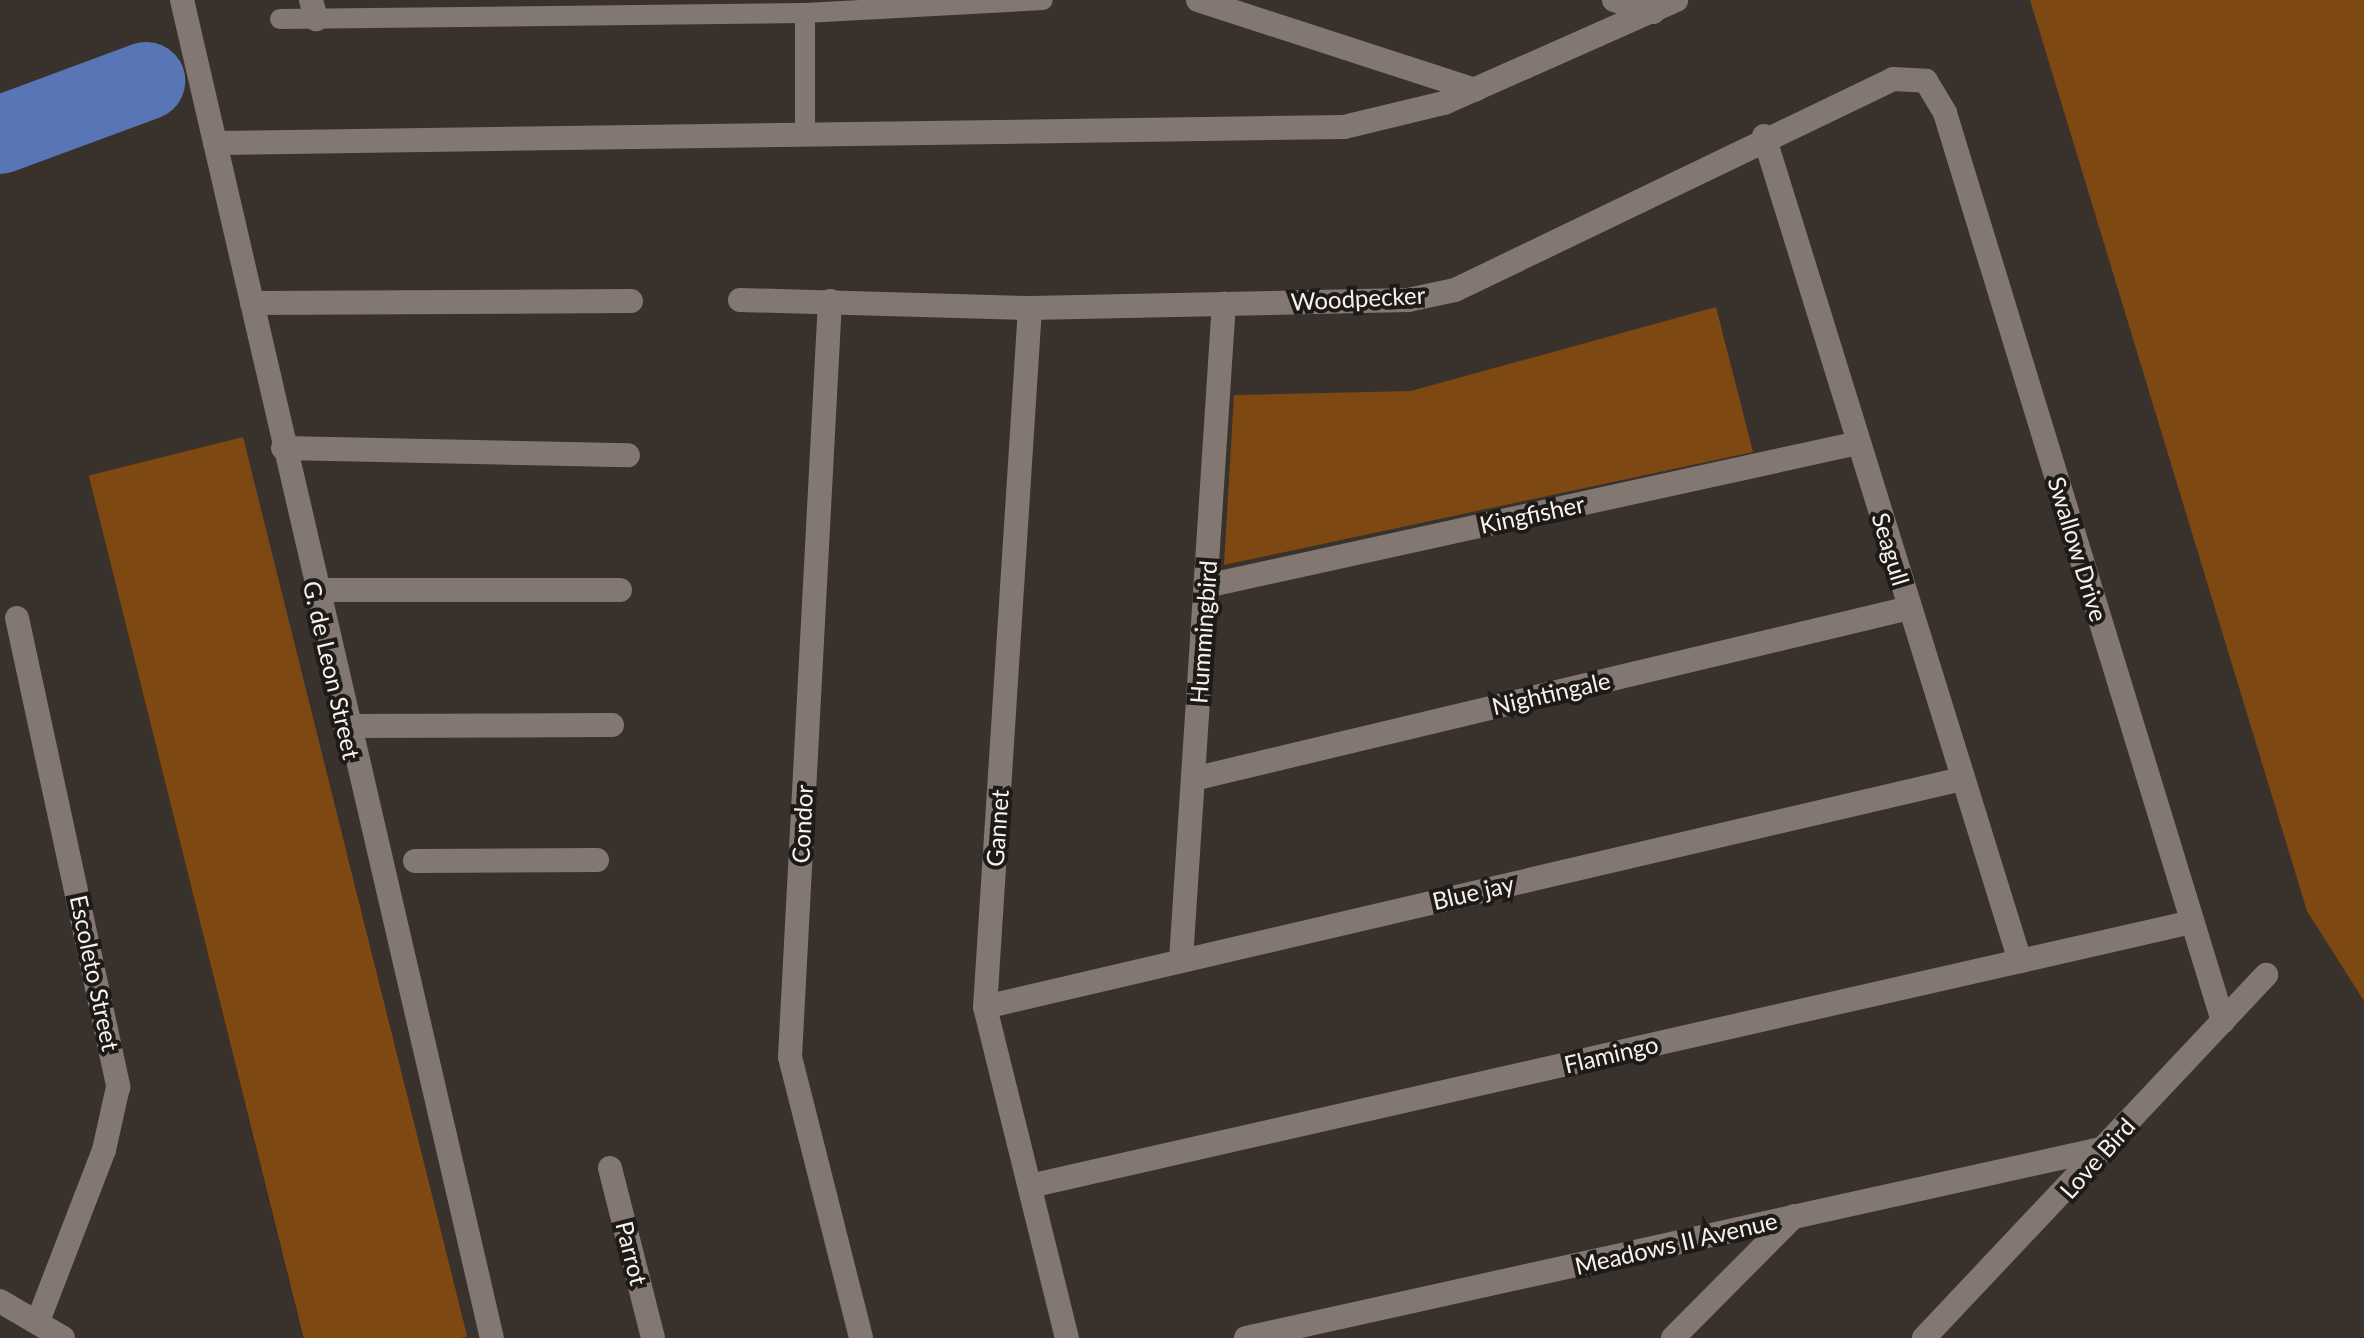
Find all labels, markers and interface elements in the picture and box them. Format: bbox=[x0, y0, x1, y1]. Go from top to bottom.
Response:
street label: Woodpecker bbox=[1290, 280, 1426, 316]
street label: Swallow Drive bbox=[2042, 473, 2114, 625]
street label: Kingfisher bbox=[1477, 489, 1587, 539]
street label: Seagull bbox=[1866, 509, 1916, 589]
street label: Hummingbird bbox=[1184, 559, 1222, 705]
street label: G. de Leon Street bbox=[297, 578, 367, 762]
street label: Nightingale bbox=[1489, 665, 1613, 721]
street label: Condor bbox=[786, 784, 818, 864]
street label: Gannet bbox=[980, 788, 1014, 868]
street label: Blue jay bbox=[1429, 869, 1517, 915]
street label: Escoleto Street bbox=[64, 892, 126, 1054]
street label: Flamingo bbox=[1561, 1029, 1661, 1079]
street label: Love Bird bbox=[2053, 1112, 2141, 1204]
street label: Meadows II Avenue bbox=[1572, 1206, 1780, 1280]
street label: Parrot bbox=[610, 1218, 654, 1288]

